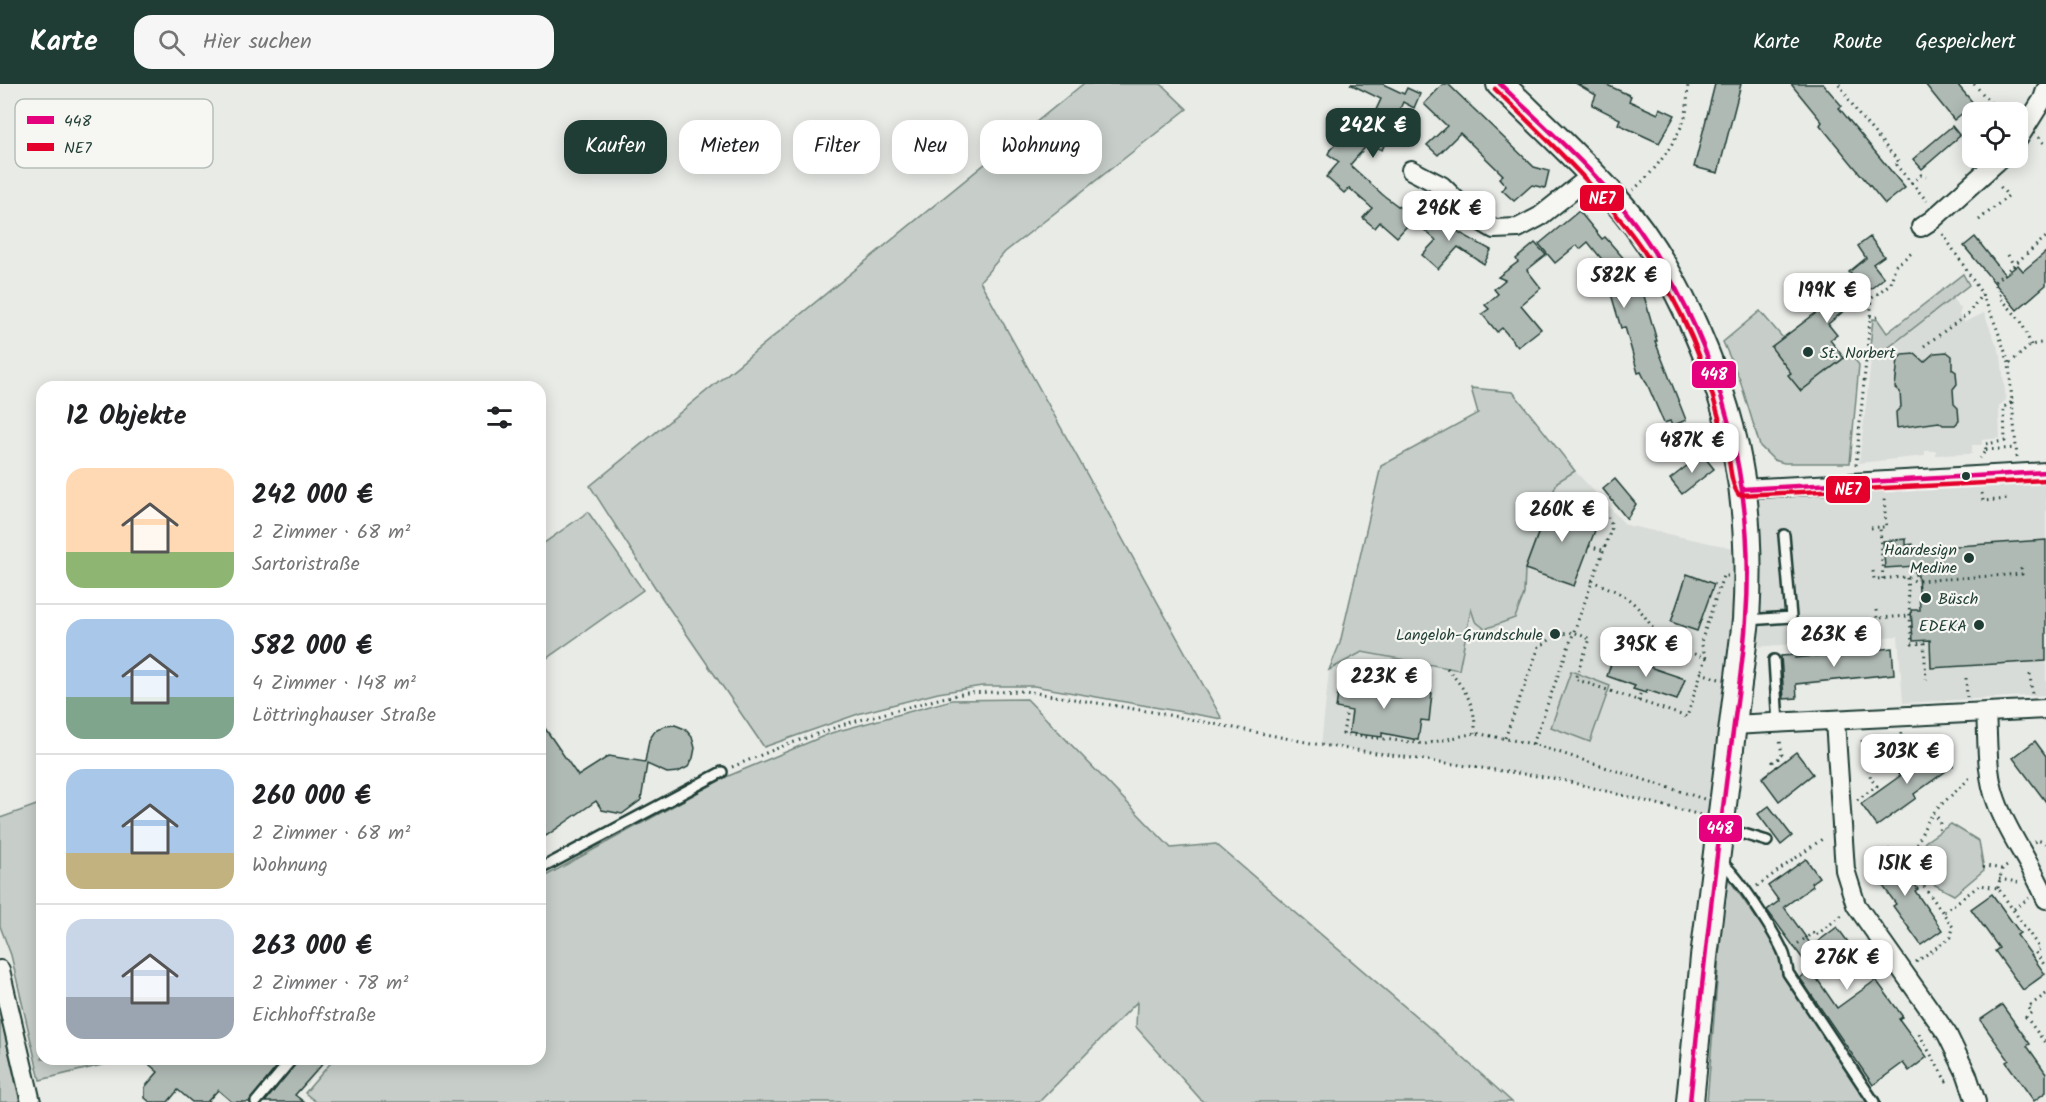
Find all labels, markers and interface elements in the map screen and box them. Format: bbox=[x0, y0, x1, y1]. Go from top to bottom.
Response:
search box bbox=[134, 15, 554, 69]
text: Karte bbox=[30, 20, 98, 65]
text: Hier suchen bbox=[203, 25, 312, 60]
icon: search bbox=[155, 26, 188, 59]
text: Karte bbox=[1753, 26, 1800, 59]
text: Route bbox=[1833, 26, 1882, 59]
text: Gespeichert bbox=[1915, 26, 2016, 59]
legend bbox=[15, 99, 213, 168]
map controls bbox=[1962, 102, 2028, 168]
button: locate bbox=[1962, 102, 2028, 168]
pin: 242K € bbox=[1324, 108, 1422, 159]
text: 448 bbox=[64, 109, 92, 134]
text: 242K € bbox=[1340, 111, 1406, 143]
chip: Kaufen bbox=[564, 120, 667, 174]
chip: Mieten bbox=[679, 120, 781, 174]
chip: Filter bbox=[793, 120, 880, 174]
chip: Neu bbox=[892, 120, 968, 174]
chip: Wohnung bbox=[980, 120, 1102, 174]
text: NE7 bbox=[64, 136, 92, 161]
line badge: NE7 bbox=[1579, 184, 1625, 212]
text: NE7 bbox=[1589, 187, 1616, 212]
pin: 296K € bbox=[1400, 191, 1498, 242]
text: 296K € bbox=[1416, 194, 1482, 226]
pin: 582K € bbox=[1575, 258, 1673, 309]
text: 582K € bbox=[1591, 261, 1657, 293]
pin: 199K € bbox=[1778, 273, 1876, 324]
text: 199K € bbox=[1798, 276, 1856, 308]
place label: St. Norbert bbox=[1820, 341, 1896, 366]
marker: St. Norbert bbox=[1801, 345, 1815, 359]
line badge: 448 bbox=[1691, 360, 1737, 389]
text: 448 bbox=[1701, 363, 1728, 388]
text: 12 Objekte bbox=[66, 396, 187, 438]
icon: filters bbox=[483, 401, 516, 434]
pin: 487K € bbox=[1643, 423, 1741, 474]
text: 487K € bbox=[1660, 426, 1724, 458]
unlabelled marker bbox=[1960, 470, 1972, 482]
text: 242 000 € bbox=[252, 475, 373, 517]
line badge: NE7 bbox=[1825, 475, 1871, 504]
text: NE7 bbox=[1835, 478, 1862, 503]
icon: home bbox=[114, 492, 186, 564]
pin: 260K € bbox=[1513, 492, 1611, 543]
text: 260K € bbox=[1529, 495, 1595, 527]
text: 2 Zimmer · 68 m² bbox=[252, 517, 410, 549]
place label: Haardesign Medine bbox=[1884, 538, 1957, 581]
text: Sartoristraße bbox=[252, 549, 360, 581]
marker: Haardesign Medine bbox=[1962, 551, 1976, 565]
place label: Büsch bbox=[1938, 587, 1978, 612]
marker: Büsch bbox=[1919, 591, 1933, 605]
place label: EDEKA bbox=[1919, 614, 1967, 639]
pin: 263K € bbox=[1785, 617, 1883, 668]
marker: EDEKA bbox=[1972, 618, 1986, 632]
text: 263K € bbox=[1801, 620, 1867, 652]
place label: Langeloh-Grundschule bbox=[1396, 623, 1543, 648]
text: 582 000 € bbox=[252, 626, 372, 668]
marker: Langeloh-Grundschule bbox=[1548, 627, 1562, 641]
pin: 395K € bbox=[1597, 627, 1695, 678]
text: 395K € bbox=[1614, 630, 1678, 662]
icon: home bbox=[114, 643, 186, 715]
pin: 223K € bbox=[1335, 659, 1433, 710]
text: 223K € bbox=[1351, 662, 1417, 694]
text: 4 Zimmer · 148 m² bbox=[252, 668, 416, 700]
text: Löttringhauser Straße bbox=[252, 700, 436, 732]
pin: 303K € bbox=[1858, 734, 1956, 785]
text: 303K € bbox=[1875, 737, 1939, 769]
text: 260 000 € bbox=[252, 776, 371, 818]
icon: home bbox=[114, 793, 186, 865]
line badge: 448 bbox=[1698, 814, 1743, 843]
text: 448 bbox=[1707, 817, 1734, 842]
text: 2 Zimmer · 68 m² bbox=[252, 818, 410, 850]
pin: 151K € bbox=[1856, 846, 1954, 897]
text: 151K € bbox=[1878, 849, 1932, 881]
text: Wohnung bbox=[252, 850, 328, 882]
text: 263 000 € bbox=[252, 926, 372, 968]
pin: 276K € bbox=[1798, 940, 1896, 991]
icon: home bbox=[114, 943, 186, 1015]
text: 276K € bbox=[1815, 943, 1879, 975]
text: 2 Zimmer · 78 m² bbox=[252, 968, 408, 1000]
text: Eichhoffstraße bbox=[252, 1000, 376, 1032]

